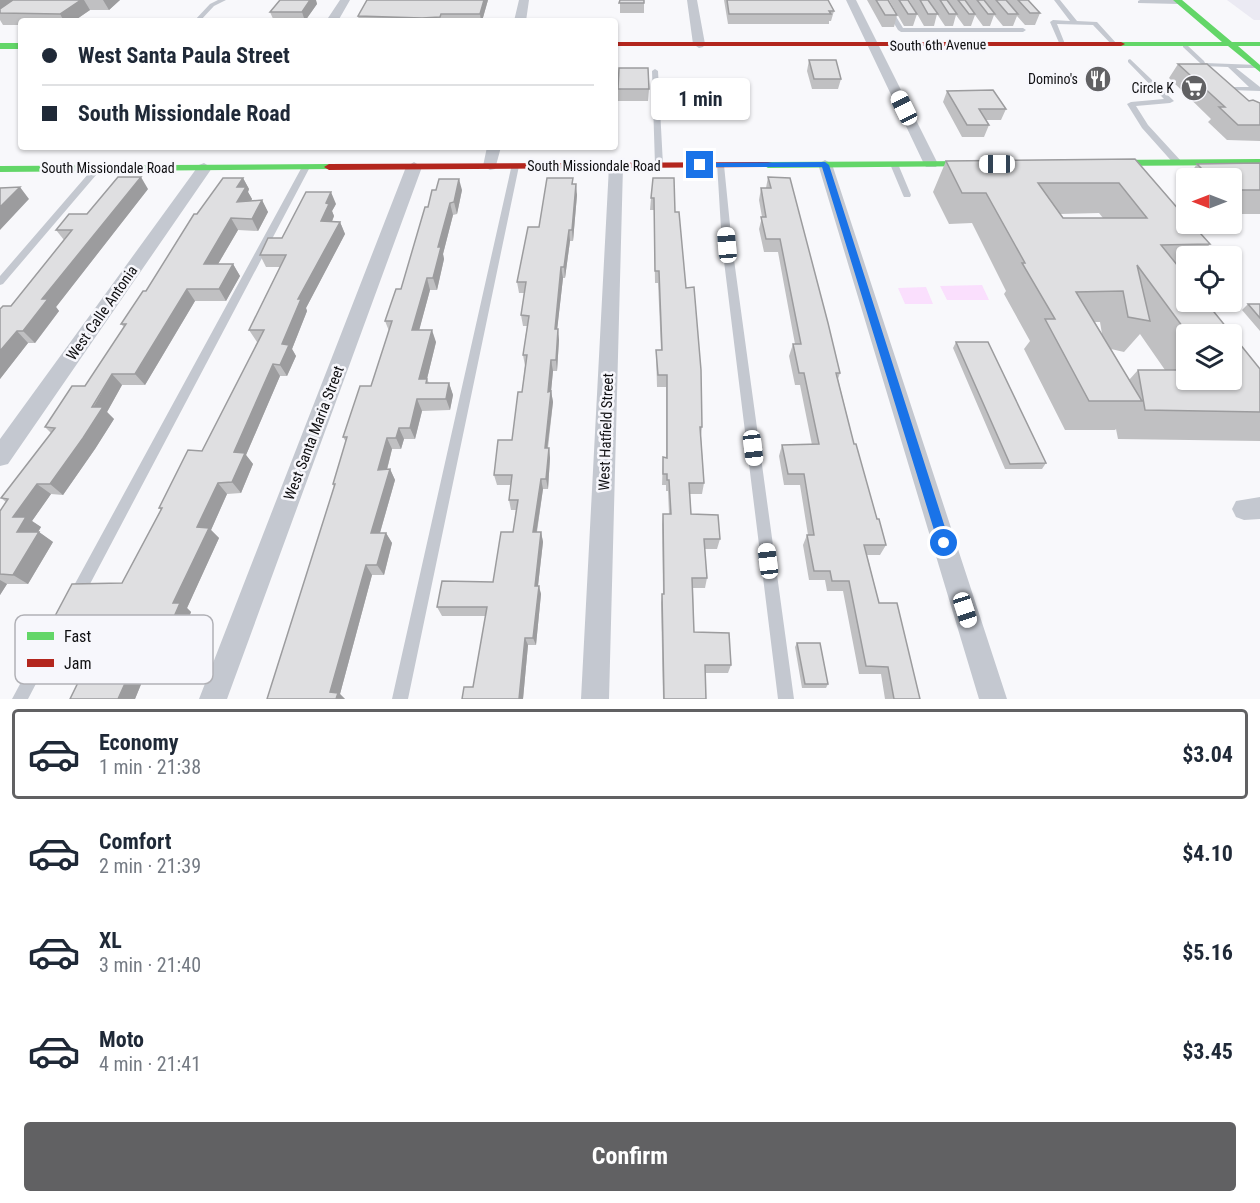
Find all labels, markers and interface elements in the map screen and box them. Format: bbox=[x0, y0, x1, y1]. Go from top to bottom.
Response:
street label: South 6th Avenue bbox=[890, 36, 987, 54]
text: West Santa Paula Street bbox=[78, 43, 290, 68]
restaurant icon: Domino's bbox=[1083, 64, 1113, 94]
place label: Domino's bbox=[1028, 71, 1078, 87]
supermarket icon: Circle K bbox=[1179, 73, 1209, 103]
callout: 1 min bbox=[650, 78, 750, 120]
place label: Circle K bbox=[1132, 80, 1174, 96]
text: 1 min bbox=[678, 87, 723, 111]
car bbox=[888, 88, 920, 128]
text: South Missiondale Road bbox=[78, 101, 291, 126]
route end bbox=[686, 151, 713, 178]
car bbox=[979, 155, 1015, 173]
street label: South Missiondale Road bbox=[527, 158, 661, 174]
street label: South Missiondale Road bbox=[41, 160, 175, 176]
north arrow bbox=[1176, 168, 1242, 234]
map controls bbox=[1176, 168, 1242, 390]
car bbox=[716, 226, 738, 264]
button: locate bbox=[1176, 246, 1242, 312]
street label: West Calle Antonia bbox=[63, 262, 141, 364]
button: layers bbox=[1176, 324, 1242, 390]
street label: West Santa Maria Street bbox=[280, 363, 348, 503]
street label: West Hatfield Street bbox=[595, 373, 617, 491]
car bbox=[742, 429, 764, 467]
route start bbox=[930, 529, 957, 556]
car bbox=[757, 542, 779, 580]
car bbox=[951, 590, 979, 630]
legend bbox=[15, 615, 213, 684]
text: Fast bbox=[64, 627, 91, 646]
text: Jam bbox=[64, 654, 91, 673]
icon: car bbox=[27, 727, 81, 781]
text: Economy bbox=[99, 730, 179, 755]
text: $3.04 bbox=[1182, 742, 1233, 767]
text: 1 min · 21:38 bbox=[99, 755, 201, 779]
icon: car bbox=[27, 826, 81, 880]
text: Comfort bbox=[99, 829, 172, 854]
text: $4.10 bbox=[1182, 841, 1233, 866]
text: 2 min · 21:39 bbox=[99, 854, 201, 878]
icon: car bbox=[27, 925, 81, 979]
text: XL bbox=[99, 928, 122, 953]
text: $5.16 bbox=[1182, 940, 1233, 965]
text: 3 min · 21:40 bbox=[99, 953, 201, 977]
icon: car bbox=[27, 1024, 81, 1078]
text: Moto bbox=[99, 1027, 144, 1052]
text: $3.45 bbox=[1182, 1039, 1233, 1064]
text: 4 min · 21:41 bbox=[99, 1052, 201, 1076]
button: Confirm bbox=[24, 1122, 1236, 1191]

